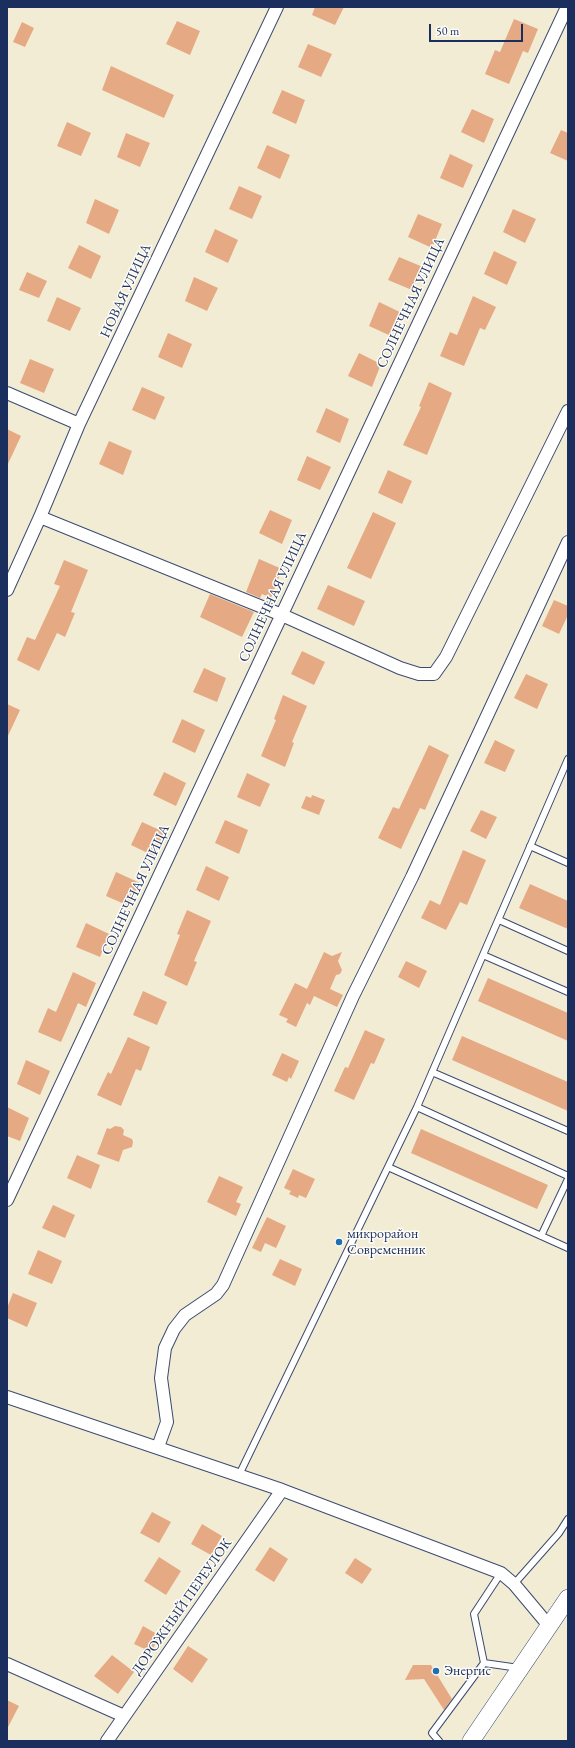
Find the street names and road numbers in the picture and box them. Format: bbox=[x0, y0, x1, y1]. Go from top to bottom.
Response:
street label: СОЛНЕЧНАЯ УЛИЦА bbox=[373, 235, 449, 371]
street label: НОВАЯ УЛИЦА bbox=[97, 241, 155, 341]
street label: СОЛНЕЧНАЯ УЛИЦА bbox=[235, 529, 311, 665]
street label: СОЛНЕЧНАЯ УЛИЦА bbox=[98, 822, 174, 958]
street label: ДОРОЖНЫЙ ПЕРЕУЛОК bbox=[128, 1536, 236, 1678]

